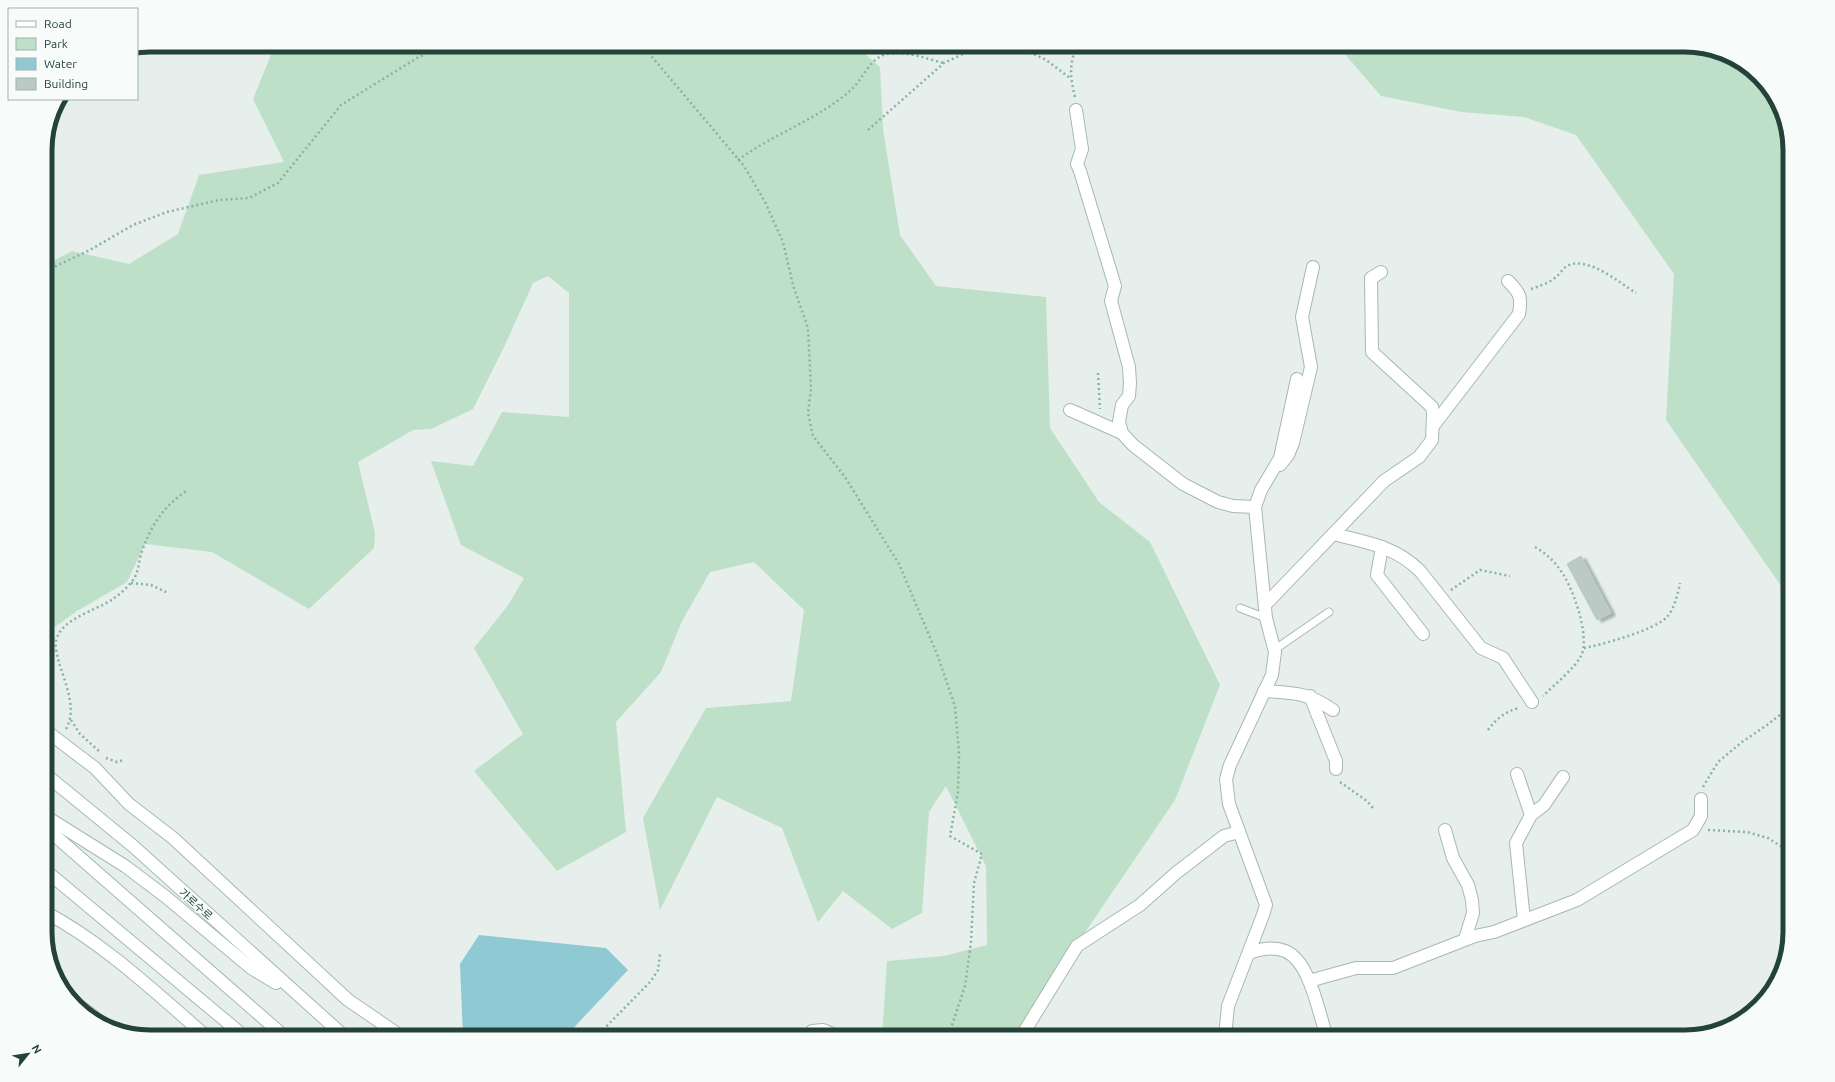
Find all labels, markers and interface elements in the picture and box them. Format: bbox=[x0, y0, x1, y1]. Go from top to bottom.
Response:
legend bbox=[8, 8, 138, 100]
text: Road bbox=[44, 17, 72, 30]
text: Park bbox=[44, 37, 68, 50]
text: Water bbox=[44, 57, 77, 70]
text: Building bbox=[44, 77, 88, 90]
street label: 가로수로 bbox=[177, 886, 215, 922]
north arrow bbox=[8, 1034, 48, 1074]
text: N bbox=[29, 1042, 44, 1056]

